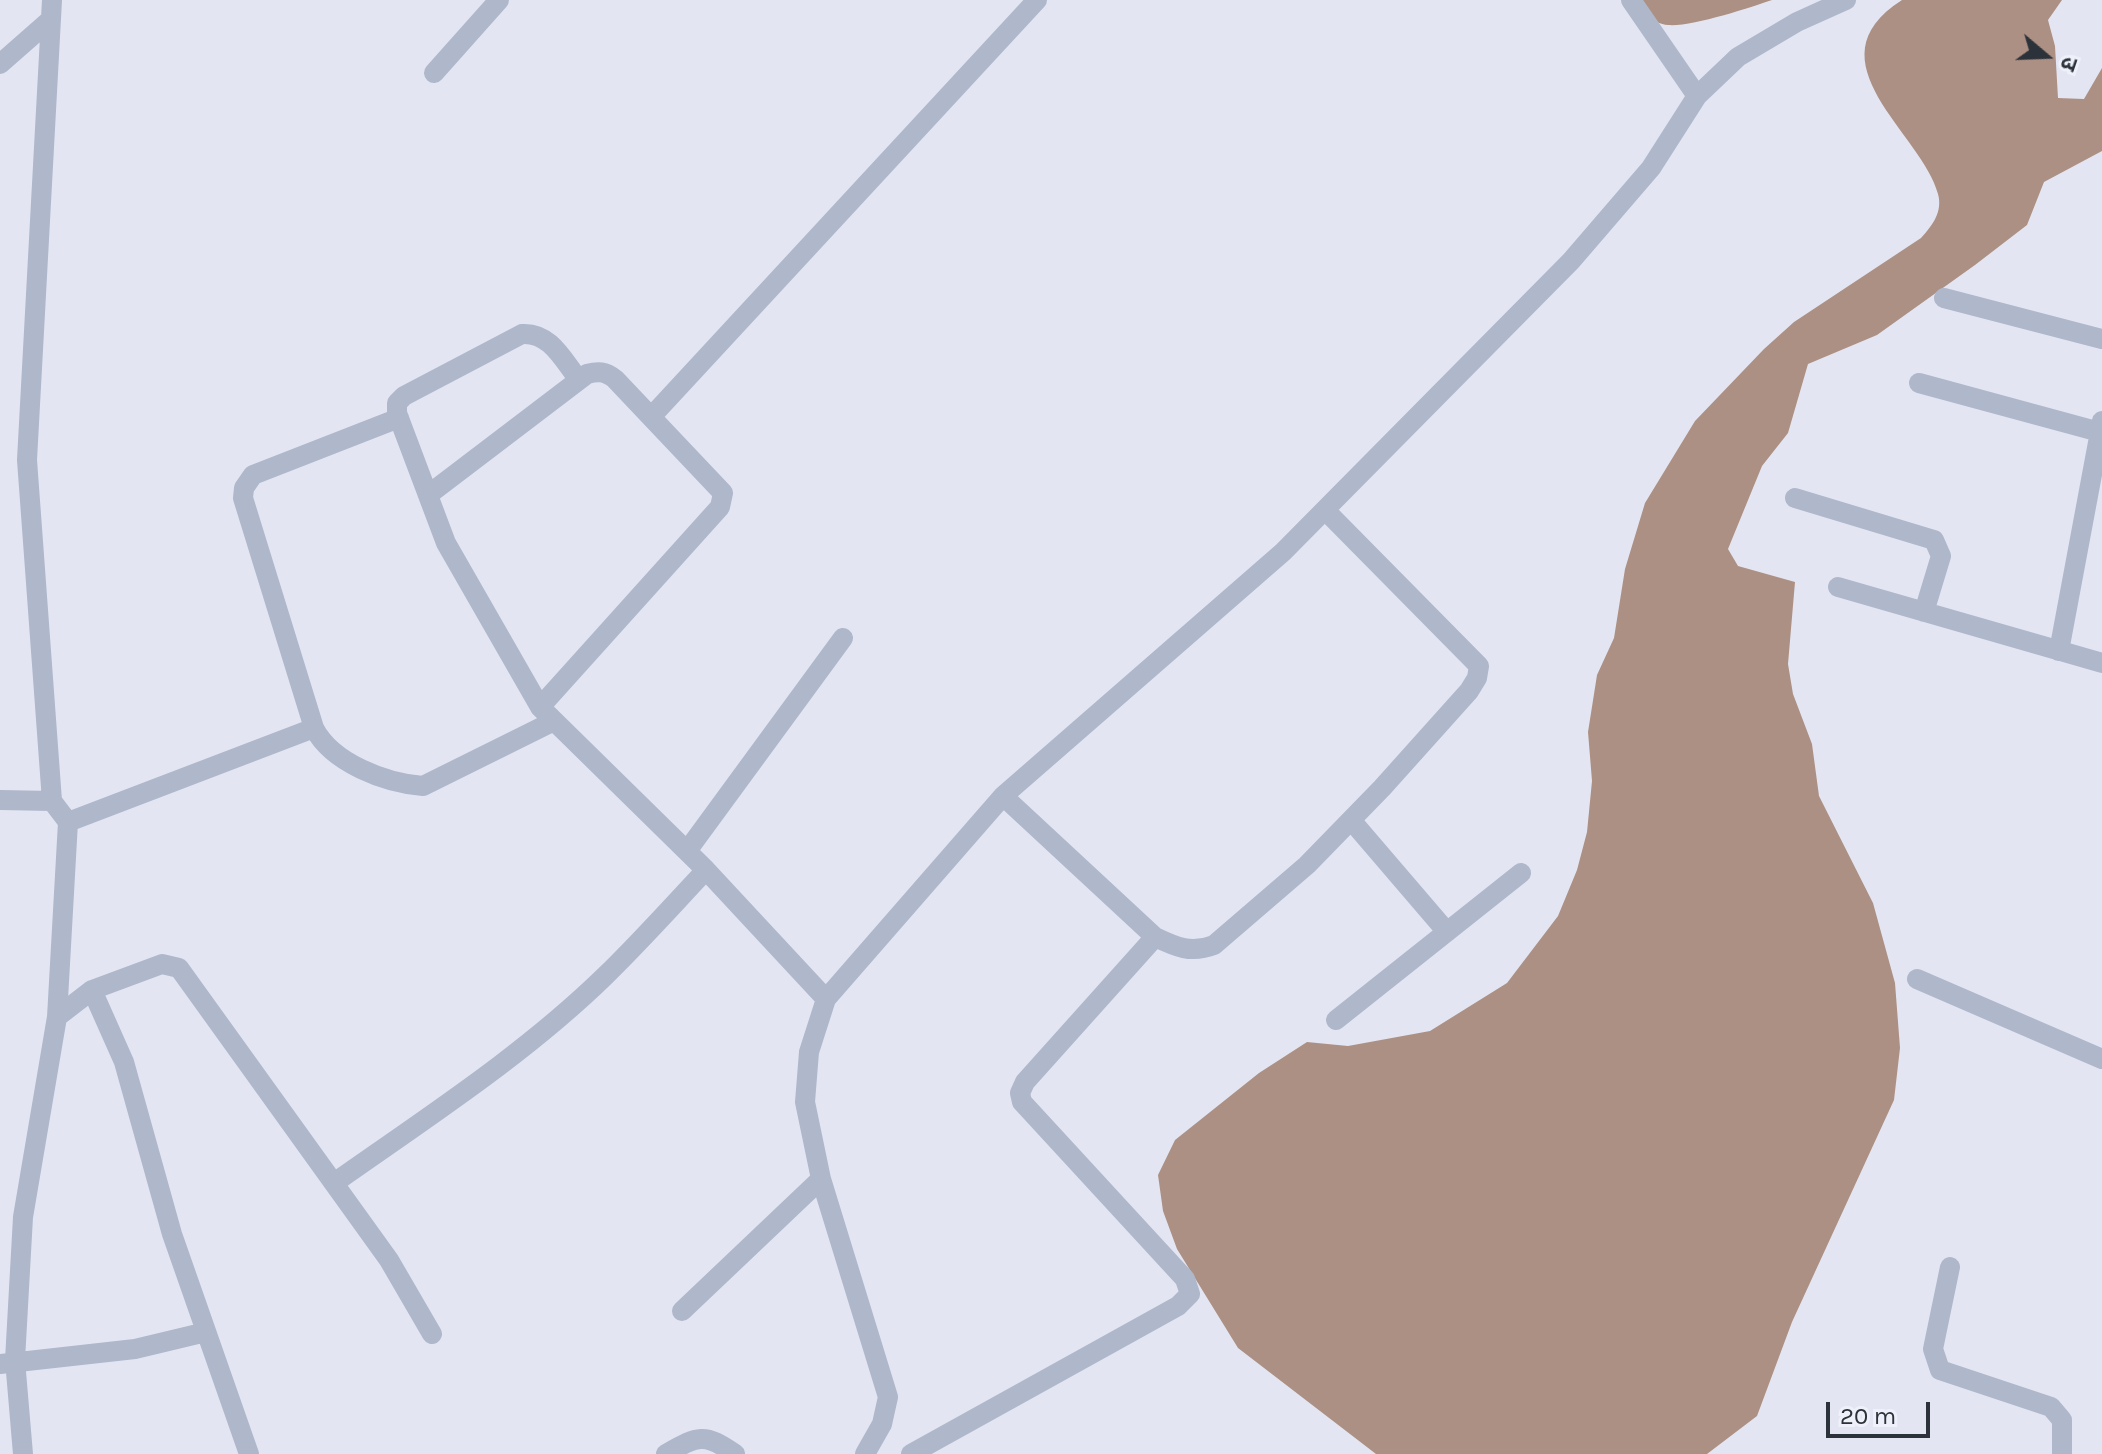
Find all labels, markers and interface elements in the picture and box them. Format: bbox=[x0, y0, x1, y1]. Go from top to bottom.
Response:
north arrow bbox=[2006, 16, 2086, 96]
text: उ bbox=[2054, 53, 2083, 74]
scale bar bbox=[1830, 1386, 1934, 1436]
text: 20 m bbox=[1840, 1402, 1896, 1430]

